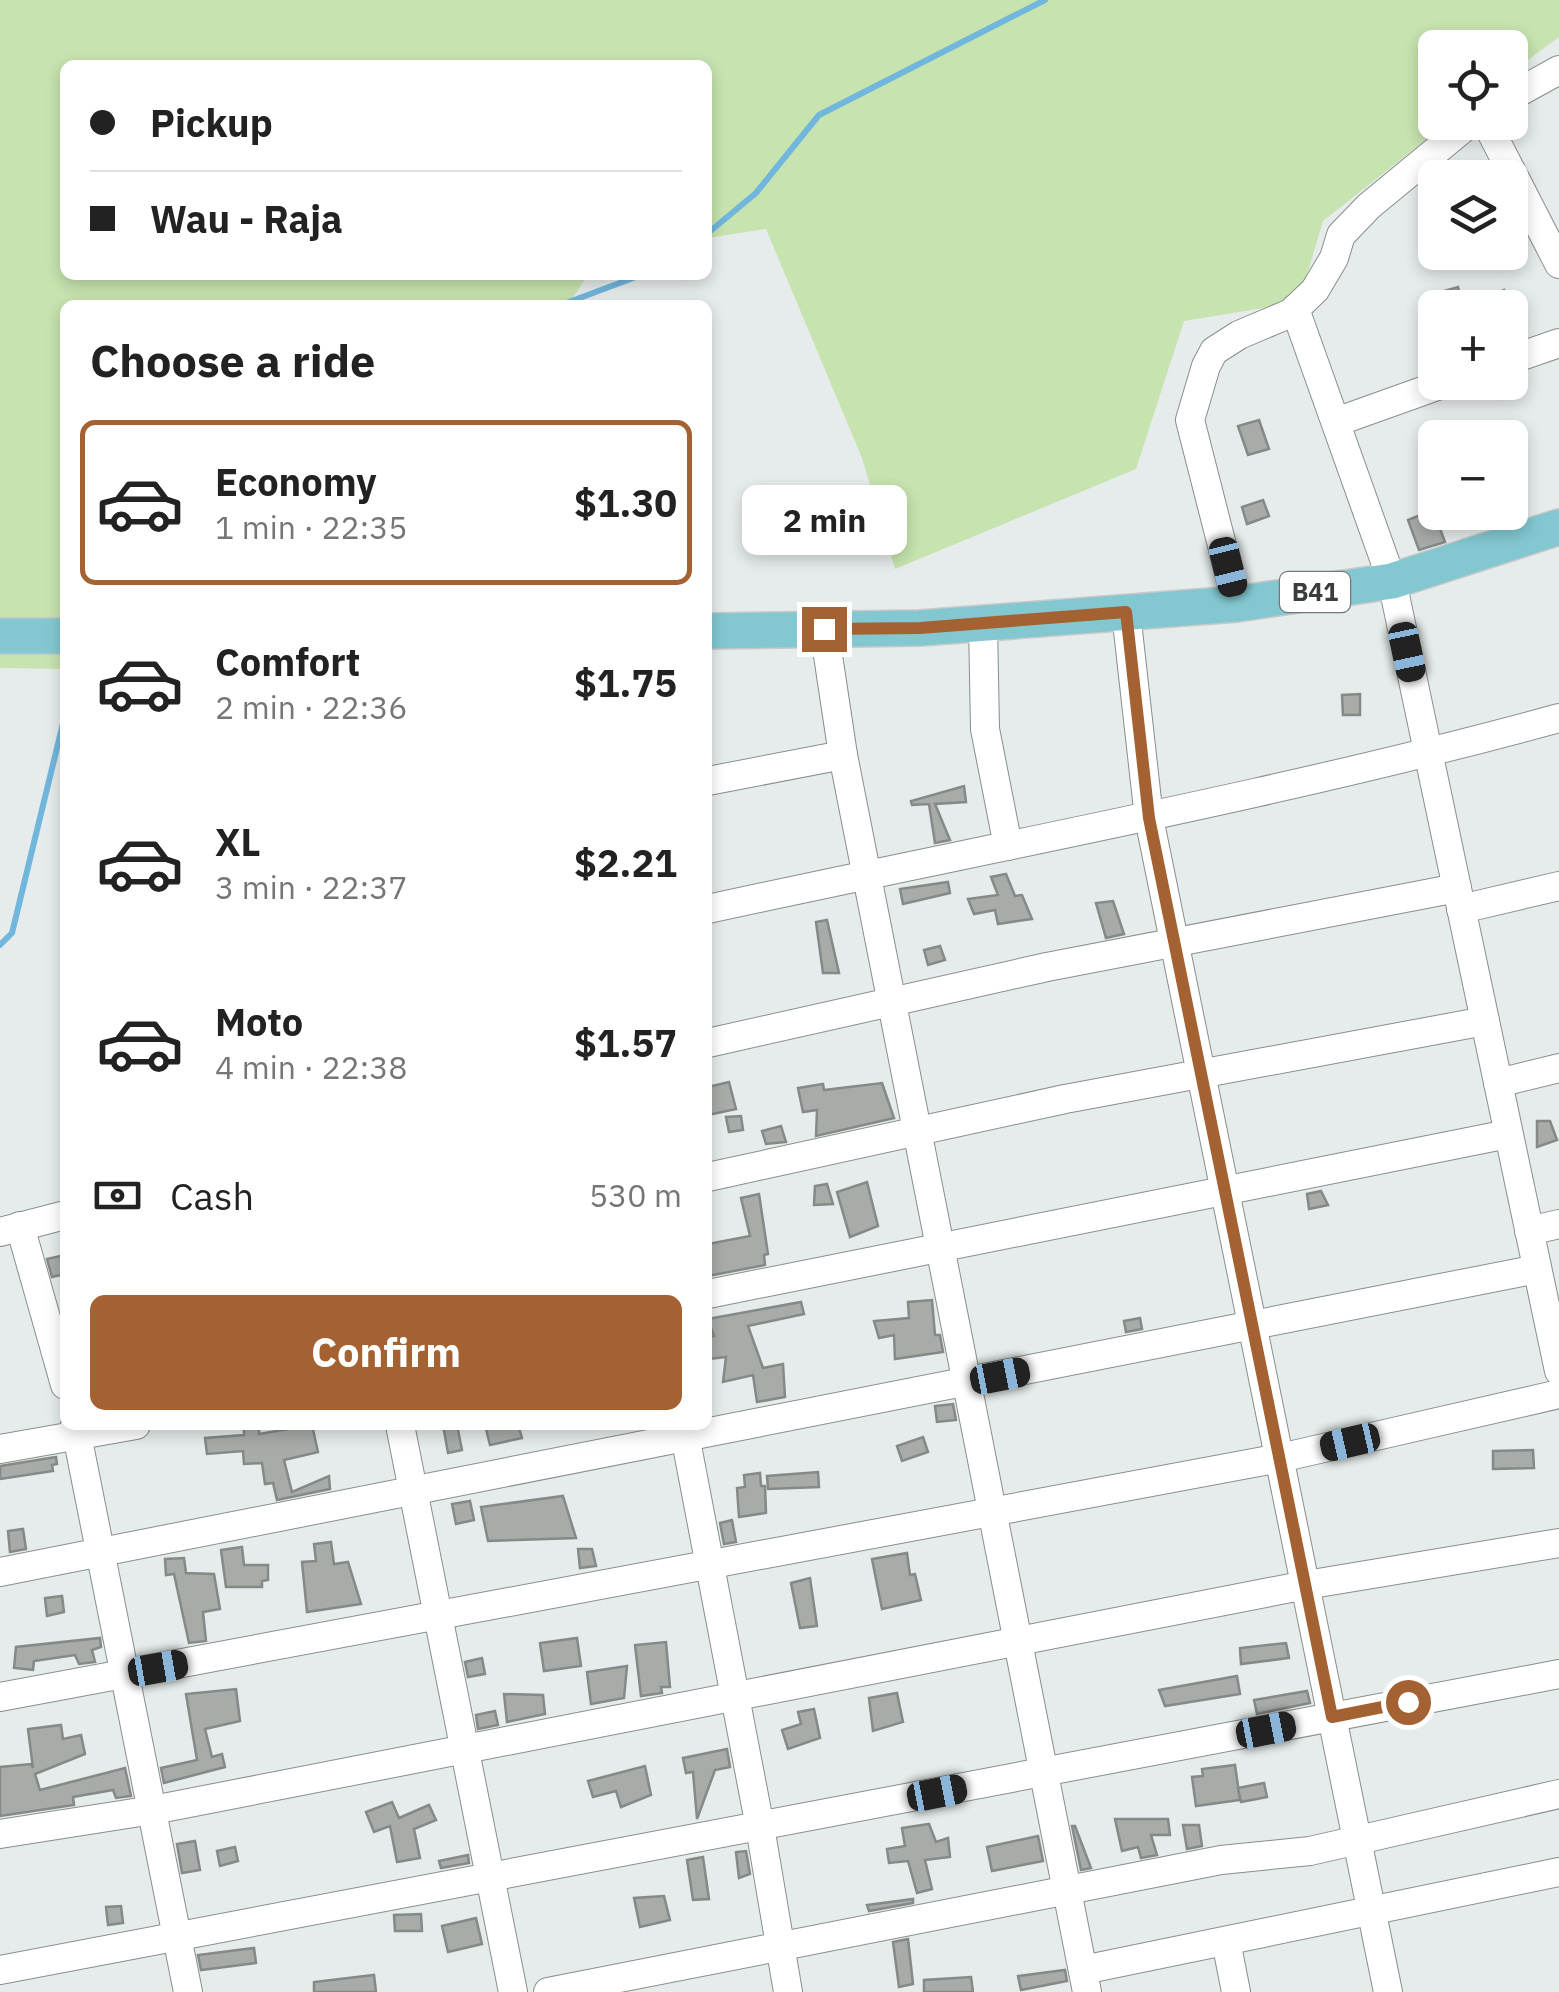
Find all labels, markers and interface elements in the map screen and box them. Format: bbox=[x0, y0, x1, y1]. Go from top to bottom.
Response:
map controls bbox=[1418, 30, 1528, 530]
button: locate bbox=[1418, 30, 1528, 140]
text: Pickup bbox=[150, 98, 273, 147]
button: layers bbox=[1418, 160, 1528, 270]
text: Wau - Raja bbox=[150, 194, 343, 243]
button: + bbox=[1418, 290, 1528, 400]
text: Choose a ride bbox=[90, 331, 375, 389]
button: − bbox=[1418, 420, 1528, 530]
text: Economy bbox=[215, 457, 377, 506]
icon: car bbox=[95, 458, 185, 548]
text: $1.30 bbox=[574, 478, 677, 527]
callout: 2 min bbox=[742, 484, 906, 554]
text: 2 min bbox=[783, 499, 866, 541]
text: 1 min · 22:35 bbox=[215, 506, 408, 548]
car bbox=[1206, 534, 1250, 600]
road number: B41 bbox=[1280, 572, 1350, 612]
route end bbox=[802, 607, 847, 652]
car bbox=[1386, 620, 1428, 684]
text: Comfort bbox=[215, 637, 360, 686]
icon: car bbox=[95, 638, 185, 728]
text: $1.75 bbox=[574, 658, 677, 707]
text: 2 min · 22:36 bbox=[215, 686, 408, 728]
text: XL bbox=[215, 817, 261, 866]
icon: car bbox=[95, 818, 185, 908]
text: $2.21 bbox=[574, 838, 677, 887]
text: 3 min · 22:37 bbox=[215, 866, 408, 908]
text: Moto bbox=[215, 997, 303, 1046]
icon: car bbox=[95, 998, 185, 1088]
text: $1.57 bbox=[574, 1018, 677, 1067]
text: 4 min · 22:38 bbox=[215, 1046, 408, 1088]
icon: cash bbox=[90, 1168, 145, 1223]
text: Cash bbox=[170, 1171, 254, 1220]
text: 530 m bbox=[589, 1174, 682, 1216]
button: Confirm bbox=[90, 1295, 682, 1410]
car bbox=[968, 1356, 1032, 1396]
car bbox=[1317, 1421, 1383, 1463]
car bbox=[126, 1648, 190, 1688]
route start bbox=[1386, 1680, 1431, 1725]
car bbox=[1234, 1710, 1298, 1750]
car bbox=[905, 1773, 969, 1813]

